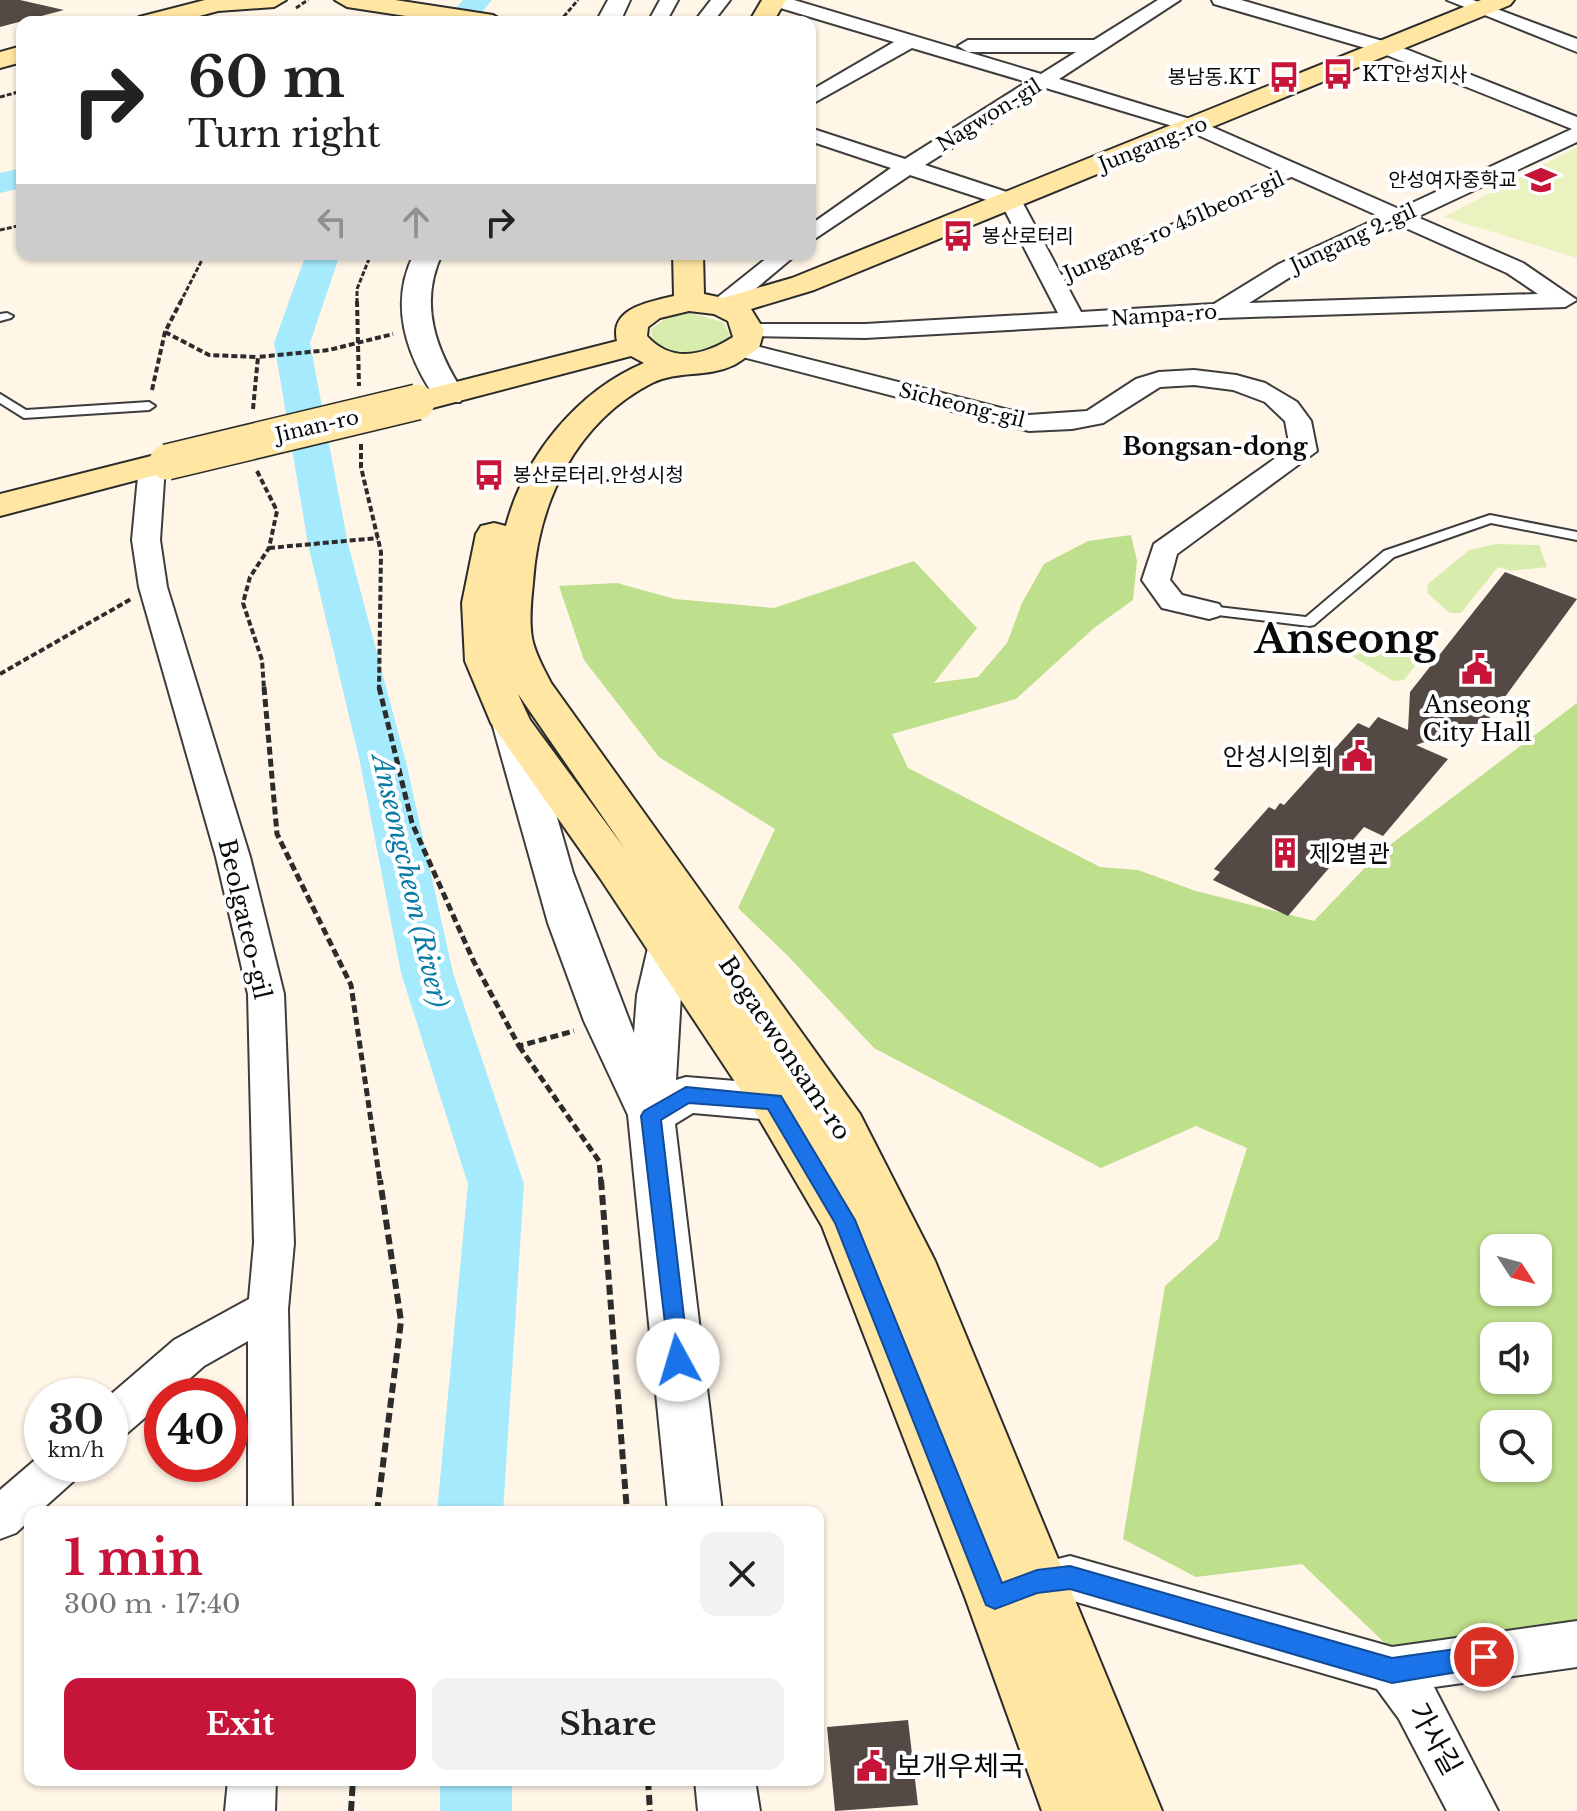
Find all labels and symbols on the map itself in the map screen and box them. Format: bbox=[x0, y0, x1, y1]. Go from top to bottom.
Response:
bus stop icon: KT안성지사 bbox=[1321, 57, 1355, 91]
bus stop icon: 봉남동.KT bbox=[1267, 60, 1301, 94]
place label: KT안성지사 bbox=[1362, 62, 1467, 86]
place label: 봉남동.KT bbox=[1168, 65, 1260, 89]
street label: Nagwon-gil bbox=[932, 73, 1046, 157]
street label: Jungang-ro bbox=[1092, 111, 1211, 178]
school or university icon: 안성여자중학교 bbox=[1524, 163, 1558, 197]
street label: Jungang-ro 451beon-gil bbox=[1057, 166, 1288, 287]
place label: 안성여자중학교 bbox=[1388, 168, 1517, 192]
street label: Jungang 2-gil bbox=[1284, 198, 1420, 279]
bus stop icon: 봉산로터리 bbox=[941, 219, 975, 253]
place label: 봉산로터리 bbox=[982, 224, 1074, 248]
street label: Nampa-ro bbox=[1110, 299, 1218, 331]
street label: Sicheong-gil bbox=[896, 378, 1028, 432]
street label: Jinan-ro bbox=[270, 405, 361, 448]
district label: Bongsan-dong bbox=[1122, 432, 1309, 461]
bus stop icon: 봉산로터리.안성시청 bbox=[472, 458, 506, 492]
place label: 봉산로터리.안성시청 bbox=[513, 463, 684, 487]
district label: Anseong bbox=[1253, 614, 1439, 664]
public building icon: Anseong City Hall bbox=[1460, 652, 1494, 686]
place label: Anseong City Hall bbox=[1422, 690, 1532, 747]
public building icon: 안성시의회 bbox=[1340, 739, 1374, 773]
place label: 안성시의회 bbox=[1223, 742, 1333, 771]
water label: Anseongcheon (River) bbox=[365, 748, 455, 1011]
street label: Beolgateo-gil bbox=[213, 836, 278, 1002]
building icon: 제2별관 bbox=[1268, 836, 1302, 870]
place label: 제2별관 bbox=[1309, 839, 1390, 868]
street label: Bogaewonsam-ro bbox=[713, 951, 857, 1145]
north arrow bbox=[1480, 1234, 1552, 1306]
position arrow bbox=[636, 1318, 720, 1402]
speed limit sign: 40 bbox=[144, 1378, 248, 1482]
pin bbox=[1450, 1623, 1518, 1691]
street label: 가사길 bbox=[1401, 1697, 1469, 1781]
public building icon: 보개우체국 bbox=[855, 1749, 889, 1783]
place label: 보개우체국 bbox=[896, 1749, 1025, 1784]

